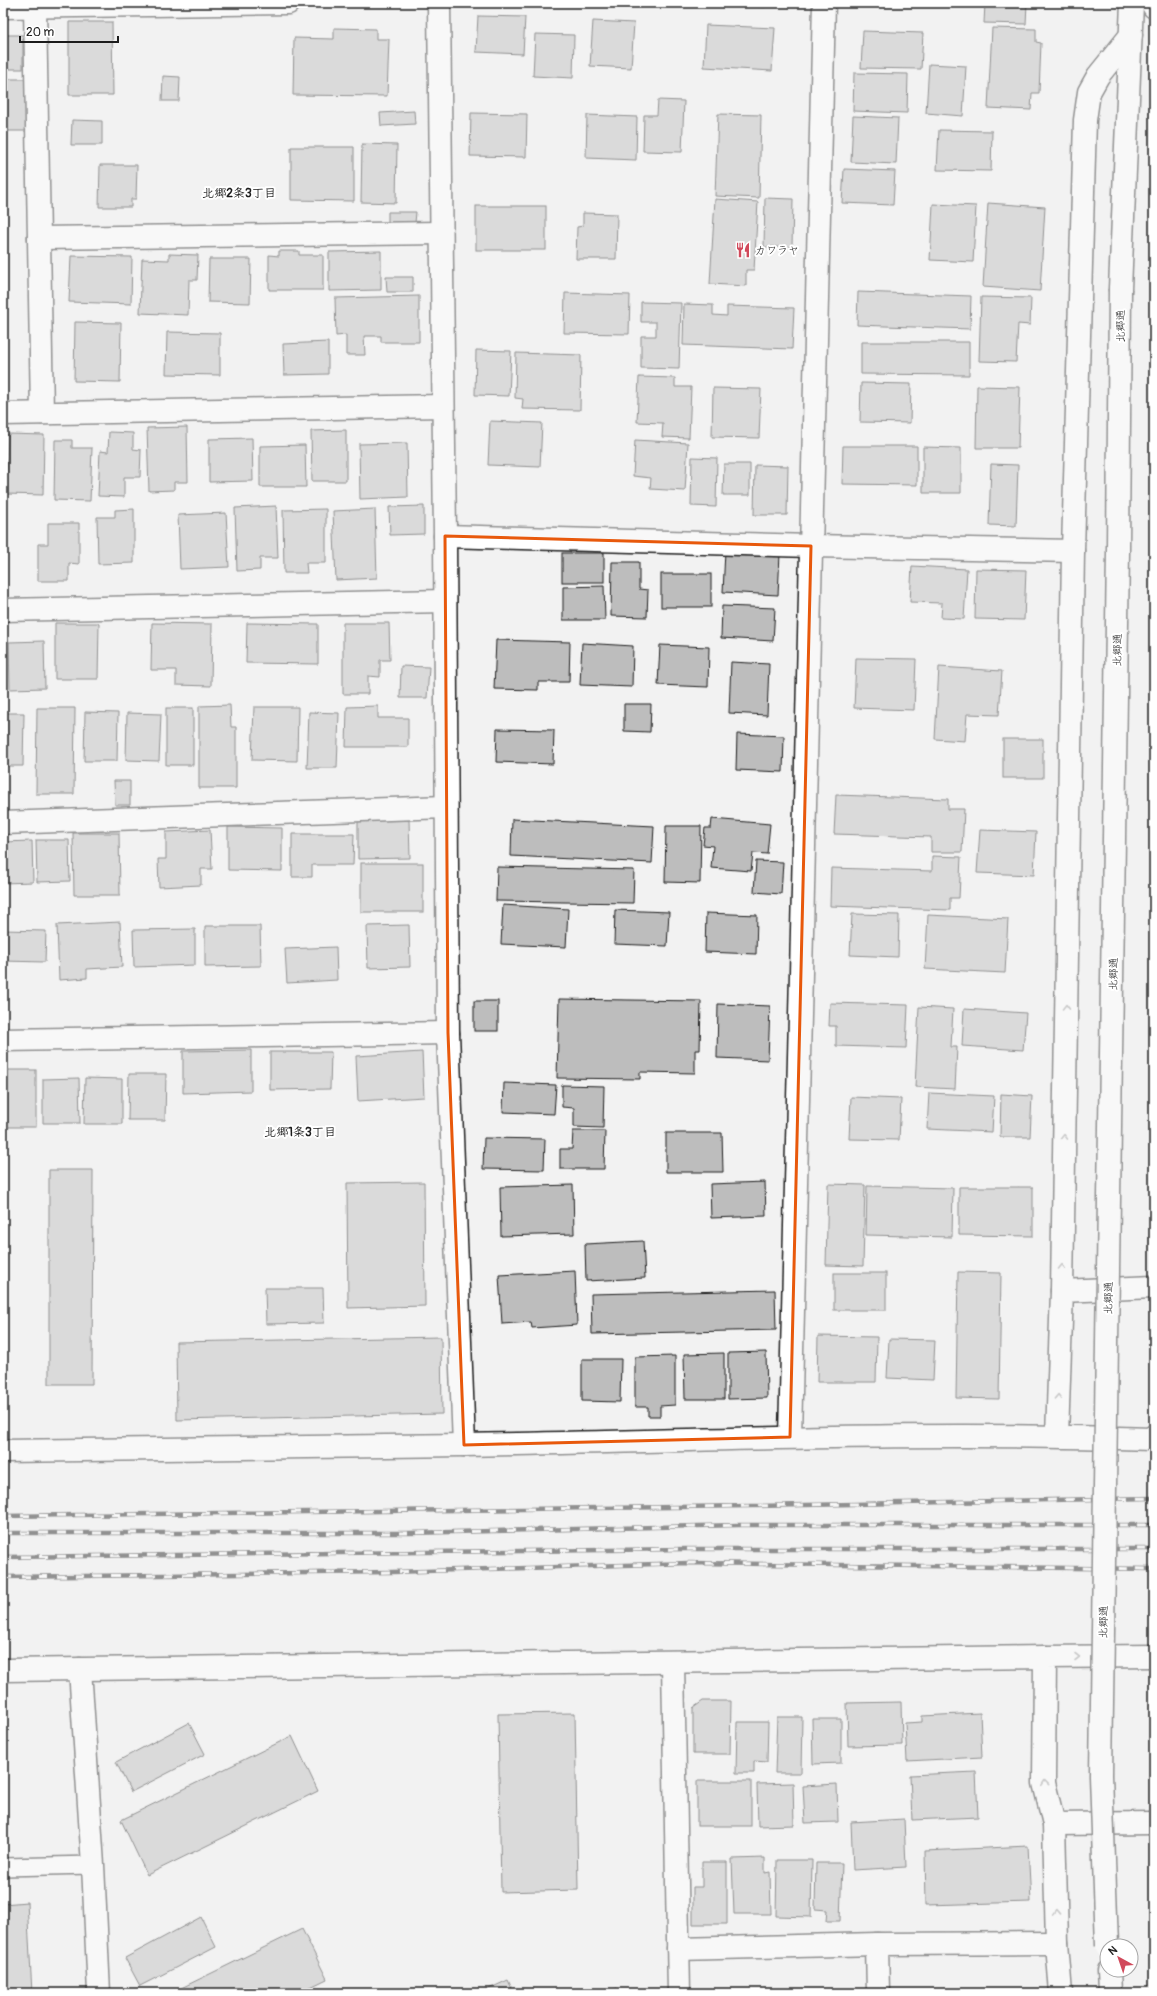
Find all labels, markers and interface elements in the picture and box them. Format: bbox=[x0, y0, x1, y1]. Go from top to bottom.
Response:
scale bar bbox=[20, 18, 118, 44]
text: 20 m bbox=[26, 25, 55, 40]
district label: 北郷2条3丁目 bbox=[202, 186, 276, 201]
restaurant icon: カワラヤ bbox=[734, 241, 752, 259]
place label: カワラヤ bbox=[755, 244, 799, 257]
street label: 北郷通 bbox=[1114, 310, 1127, 343]
street label: 北郷通 bbox=[1111, 633, 1124, 667]
street label: 北郷通 bbox=[1107, 957, 1120, 991]
one-way arrow bbox=[1062, 1004, 1070, 1010]
district label: 北郷1条3丁目 bbox=[264, 1125, 336, 1140]
one-way arrow bbox=[1060, 1134, 1068, 1140]
one-way arrow bbox=[1058, 1264, 1066, 1270]
street label: 北郷通 bbox=[1102, 1281, 1115, 1315]
one-way arrow bbox=[1054, 1394, 1063, 1400]
street label: 北郷通 bbox=[1097, 1605, 1110, 1639]
one-way arrow bbox=[1074, 1653, 1080, 1661]
one-way arrow bbox=[1041, 1780, 1050, 1786]
one-way arrow bbox=[1052, 1909, 1060, 1915]
north arrow bbox=[1099, 1938, 1139, 1978]
text: N bbox=[1106, 1943, 1120, 1958]

